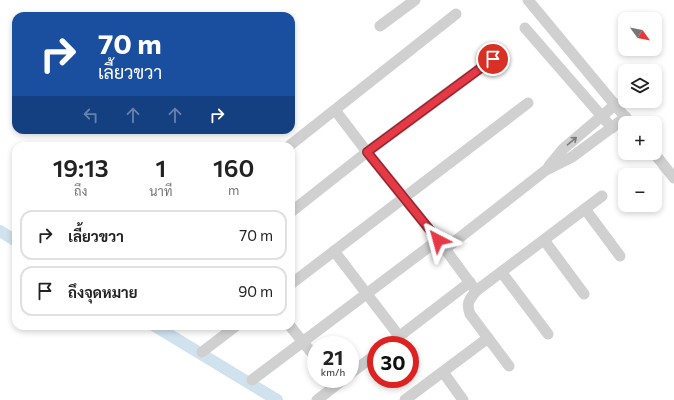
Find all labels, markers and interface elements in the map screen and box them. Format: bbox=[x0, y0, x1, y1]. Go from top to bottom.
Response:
north arrow bbox=[618, 12, 662, 56]
map controls bbox=[618, 12, 662, 212]
text: 70 m bbox=[98, 26, 162, 60]
icon: right bbox=[32, 28, 84, 80]
pin bbox=[476, 42, 510, 76]
icon: arrive bbox=[482, 48, 504, 70]
text: เลี้ยวขวา bbox=[98, 61, 162, 83]
button: layers bbox=[618, 64, 662, 108]
icon: left bbox=[80, 104, 102, 126]
icon: ahead bbox=[122, 104, 144, 126]
icon: ahead bbox=[164, 104, 186, 126]
icon: right bbox=[206, 104, 228, 126]
button: + bbox=[618, 116, 662, 160]
one-way arrow bbox=[566, 137, 577, 146]
text: 19:13 bbox=[53, 153, 109, 182]
text: 1 bbox=[156, 153, 166, 182]
text: 160 bbox=[213, 153, 254, 182]
button: − bbox=[618, 168, 662, 212]
text: m bbox=[228, 182, 239, 198]
text: ถึง bbox=[74, 183, 87, 199]
text: นาที bbox=[149, 183, 172, 199]
position arrow bbox=[417, 219, 459, 261]
icon: right bbox=[34, 224, 56, 246]
text: 70 m bbox=[239, 226, 273, 244]
text: เลี้ยวขวา bbox=[68, 227, 124, 245]
icon: arrive bbox=[34, 280, 56, 302]
text: 90 m bbox=[238, 282, 273, 300]
text: ถึงจุดหมาย bbox=[68, 283, 138, 301]
speed limit sign: 30 bbox=[367, 336, 419, 388]
text: 21 bbox=[323, 345, 343, 369]
text: km/h bbox=[321, 366, 345, 378]

